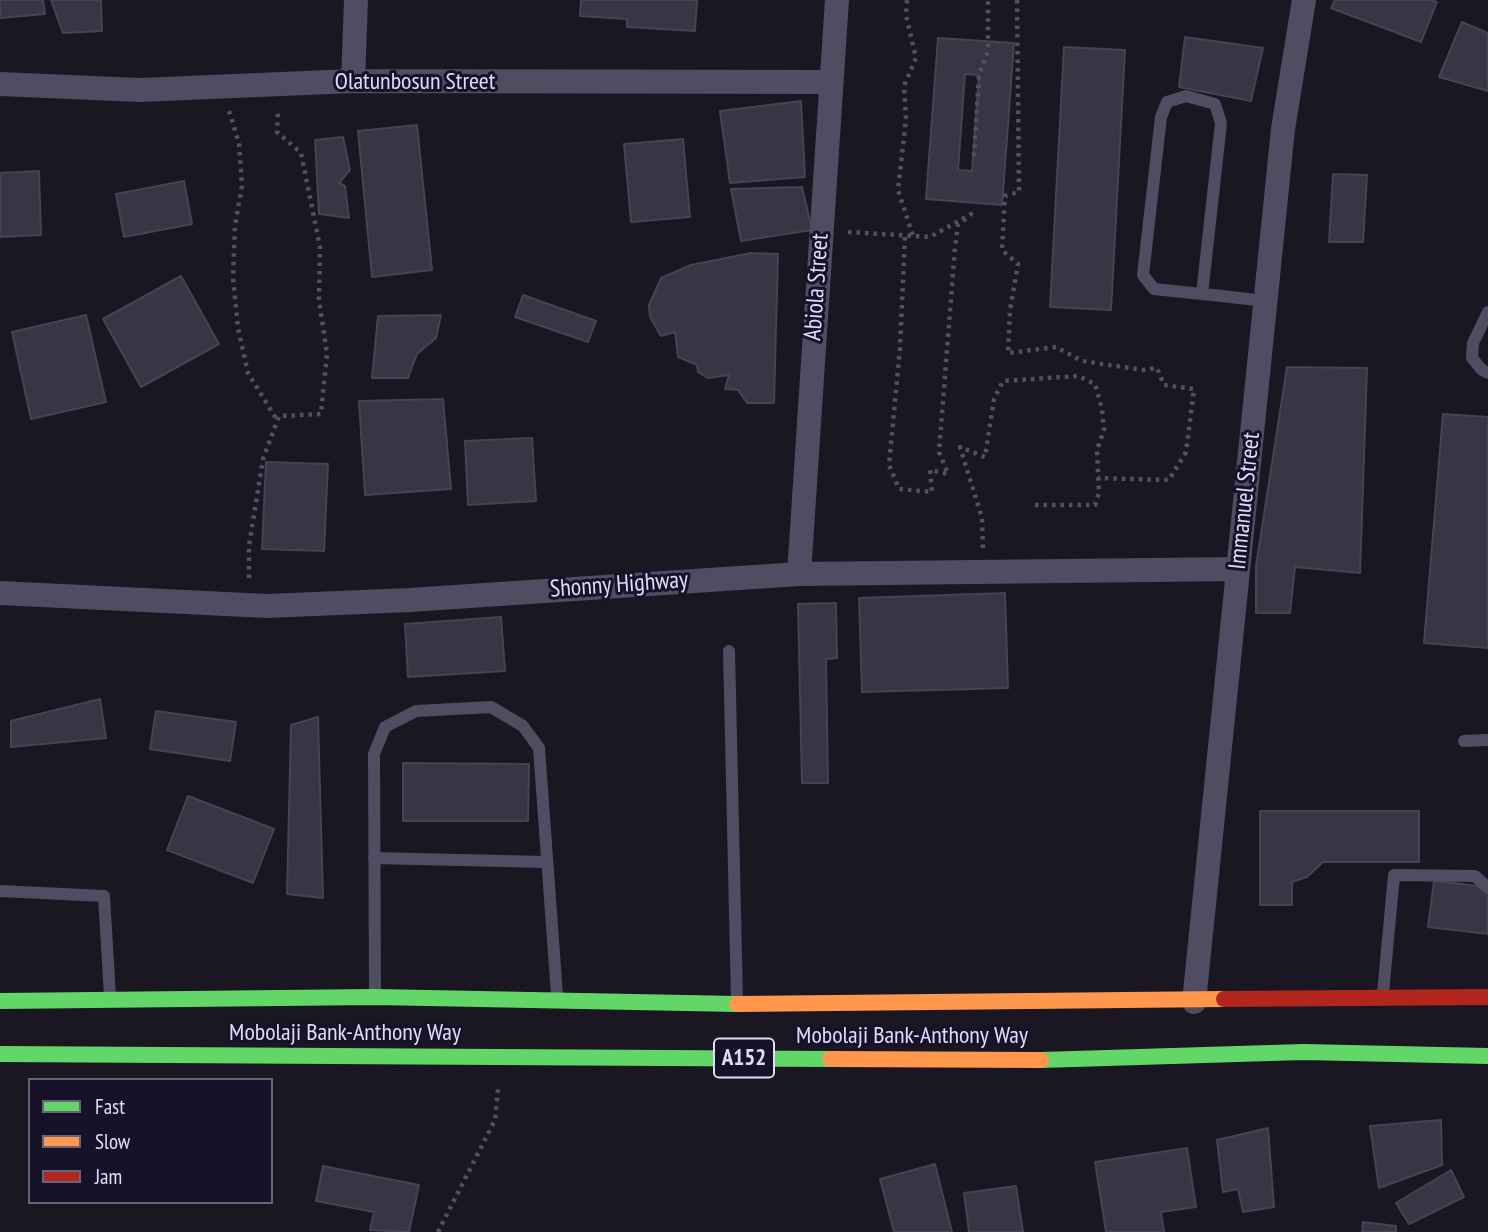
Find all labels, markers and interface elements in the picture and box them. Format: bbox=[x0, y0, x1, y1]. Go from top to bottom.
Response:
street label: Olatunbosun Street bbox=[335, 68, 495, 96]
street label: Abiola Street bbox=[799, 232, 835, 342]
street label: Immanuel Street bbox=[1223, 431, 1267, 571]
street label: Shonny Highway bbox=[549, 566, 689, 604]
street label: Mobolaji Bank-Anthony Way bbox=[229, 1019, 461, 1047]
street label: Mobolaji Bank-Anthony Way bbox=[796, 1022, 1028, 1050]
road number: A152 bbox=[714, 1038, 774, 1078]
legend bbox=[28, 1078, 273, 1204]
text: Fast bbox=[95, 1093, 125, 1120]
text: Slow bbox=[95, 1128, 130, 1155]
text: Jam bbox=[95, 1163, 122, 1190]

